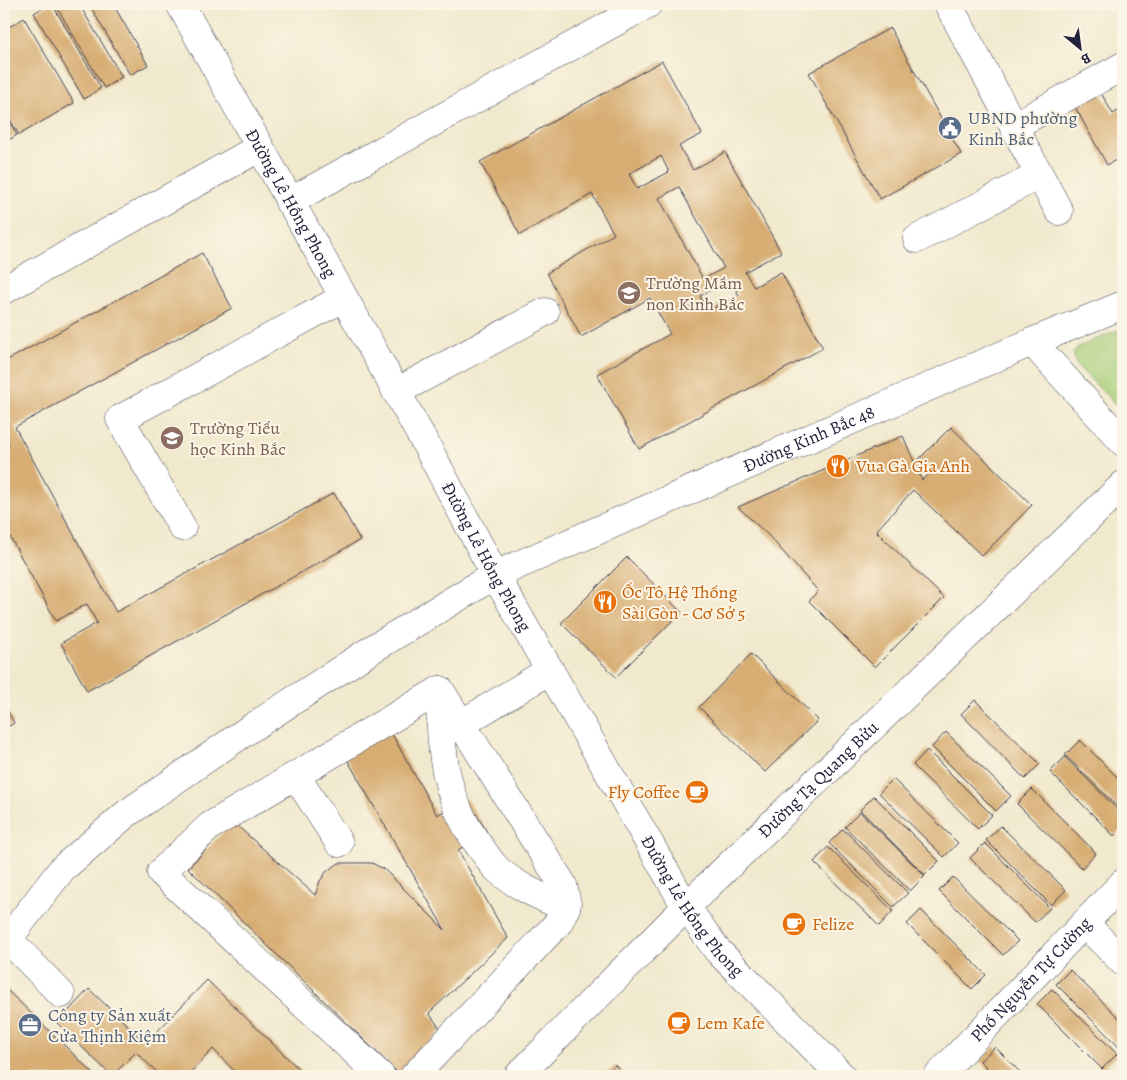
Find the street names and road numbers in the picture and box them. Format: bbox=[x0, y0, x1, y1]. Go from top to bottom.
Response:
street label: Đường Lê Hồng Phong bbox=[240, 124, 342, 282]
street label: Đường Kinh Bắc 48 bbox=[739, 400, 878, 478]
street label: Đường Lê Hồng Phong bbox=[436, 478, 537, 636]
street label: Đường Tạ Quang Bửu bbox=[753, 715, 884, 843]
street label: Đường Lê Hồng Phong bbox=[635, 831, 749, 982]
street label: Phố Nguyễn Tự Cường bbox=[965, 911, 1096, 1047]

